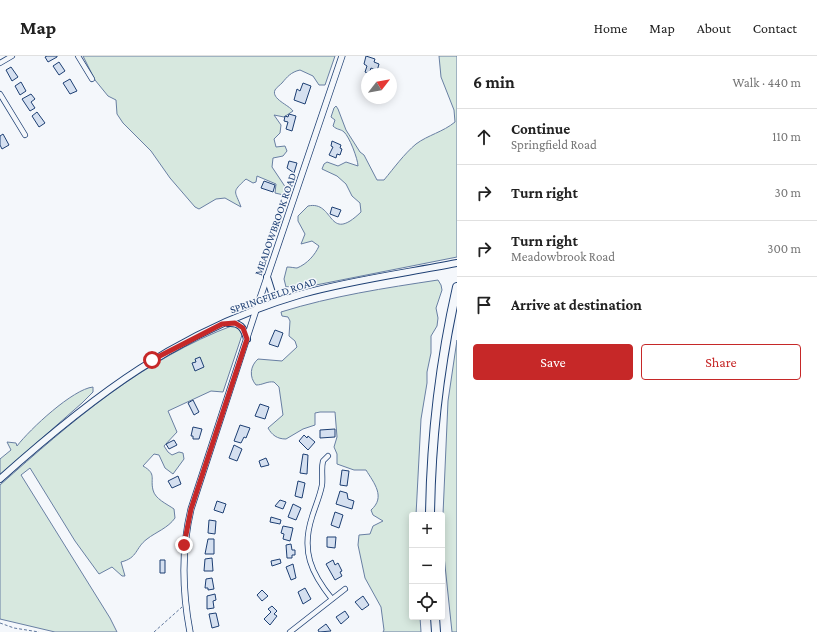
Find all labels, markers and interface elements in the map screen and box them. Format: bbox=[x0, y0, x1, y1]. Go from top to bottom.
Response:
text: Map bbox=[20, 17, 56, 38]
text: Home bbox=[594, 20, 627, 36]
text: Map bbox=[649, 20, 675, 36]
text: About bbox=[697, 20, 731, 36]
text: Contact bbox=[753, 20, 797, 36]
north arrow bbox=[361, 68, 397, 104]
text: 6 min bbox=[473, 73, 515, 92]
text: Walk · 440 m bbox=[732, 75, 801, 90]
text: Continue bbox=[511, 121, 570, 137]
icon: ahead bbox=[473, 126, 495, 148]
text: 110 m bbox=[772, 129, 801, 144]
text: Springfield Road bbox=[511, 137, 597, 152]
street label: MEADOWBROOK ROAD bbox=[252, 171, 298, 277]
icon: right bbox=[473, 182, 495, 204]
text: Turn right bbox=[511, 185, 578, 201]
text: 30 m bbox=[775, 185, 801, 200]
text: Turn right bbox=[511, 233, 578, 249]
icon: right bbox=[473, 238, 495, 260]
text: 300 m bbox=[767, 241, 801, 256]
text: Meadowbrook Road bbox=[511, 249, 615, 264]
street label: SPRINGFIELD ROAD bbox=[228, 275, 318, 315]
icon: arrive bbox=[473, 294, 495, 316]
text: Arrive at destination bbox=[511, 297, 642, 313]
button: Save bbox=[473, 344, 633, 380]
button: Share bbox=[641, 344, 801, 380]
route start bbox=[143, 351, 161, 369]
map controls bbox=[409, 512, 445, 620]
button: + bbox=[409, 512, 445, 548]
route end bbox=[175, 536, 193, 554]
button: − bbox=[409, 548, 445, 584]
button: locate bbox=[409, 584, 445, 620]

